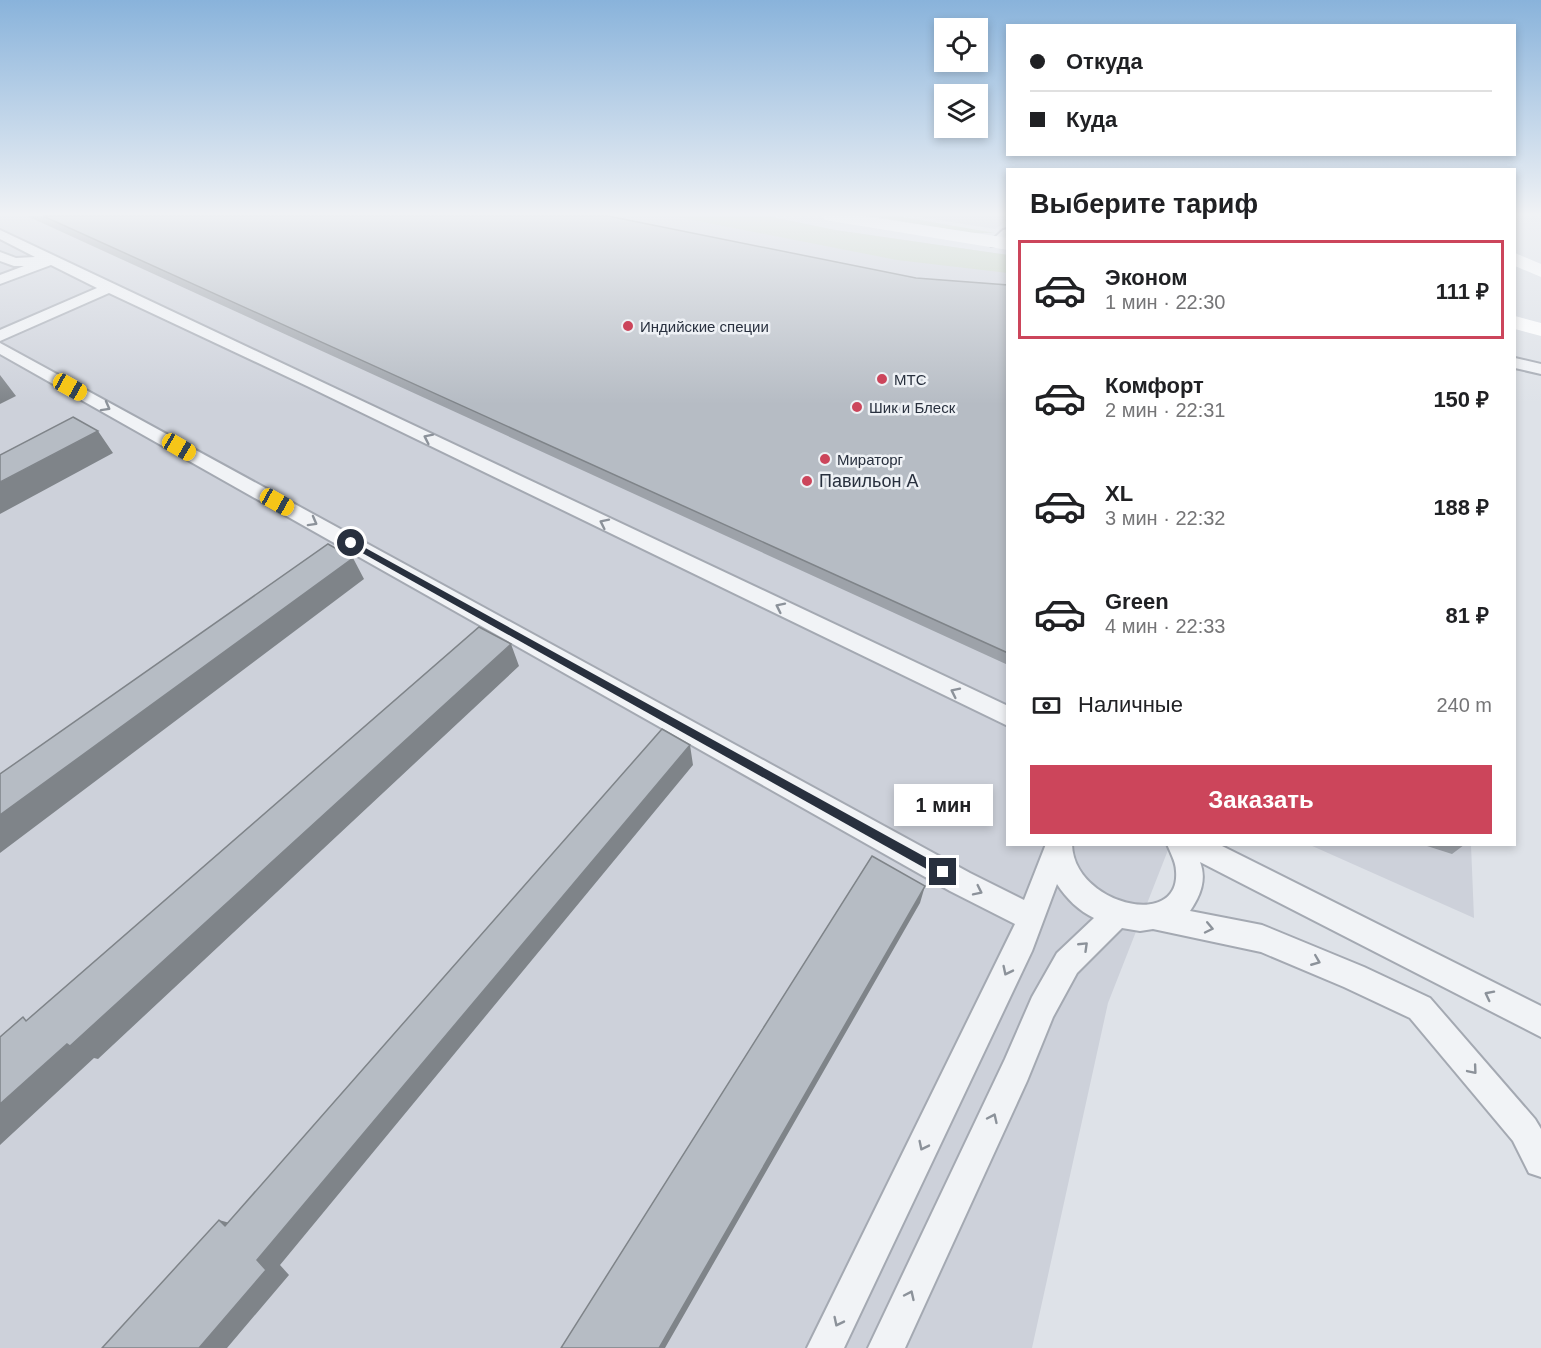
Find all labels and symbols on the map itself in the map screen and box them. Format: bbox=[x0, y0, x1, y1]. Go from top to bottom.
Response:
place label: Индийские специи bbox=[640, 318, 769, 335]
marker: Индийские специи bbox=[621, 319, 635, 333]
car bbox=[50, 370, 90, 404]
place label: МТС bbox=[894, 371, 927, 388]
marker: МТС bbox=[875, 372, 889, 386]
place label: Шик и Блеск bbox=[869, 399, 956, 416]
one-way arrow bbox=[100, 400, 110, 411]
marker: Шик и Блеск bbox=[850, 400, 864, 414]
car bbox=[159, 430, 199, 464]
one-way arrow bbox=[423, 434, 434, 446]
place label: Мираторг bbox=[837, 451, 904, 468]
marker: Мираторг bbox=[818, 452, 832, 466]
place label: Павильон А bbox=[819, 471, 918, 491]
marker: Павильон А bbox=[800, 474, 814, 488]
car bbox=[257, 485, 297, 519]
one-way arrow bbox=[307, 515, 317, 526]
one-way arrow bbox=[599, 519, 610, 530]
route start bbox=[337, 529, 364, 556]
one-way arrow bbox=[775, 603, 786, 615]
one-way arrow bbox=[951, 687, 962, 699]
callout: 1 мин bbox=[894, 785, 992, 827]
route end bbox=[929, 858, 956, 885]
one-way arrow bbox=[972, 884, 983, 896]
one-way arrow bbox=[1204, 921, 1214, 934]
one-way arrow bbox=[1077, 942, 1088, 953]
one-way arrow bbox=[1310, 954, 1321, 966]
one-way arrow bbox=[1003, 965, 1015, 976]
one-way arrow bbox=[1484, 991, 1495, 1003]
one-way arrow bbox=[1465, 1063, 1476, 1074]
one-way arrow bbox=[986, 1114, 998, 1125]
one-way arrow bbox=[918, 1140, 930, 1151]
one-way arrow bbox=[903, 1290, 915, 1301]
one-way arrow bbox=[833, 1316, 845, 1327]

